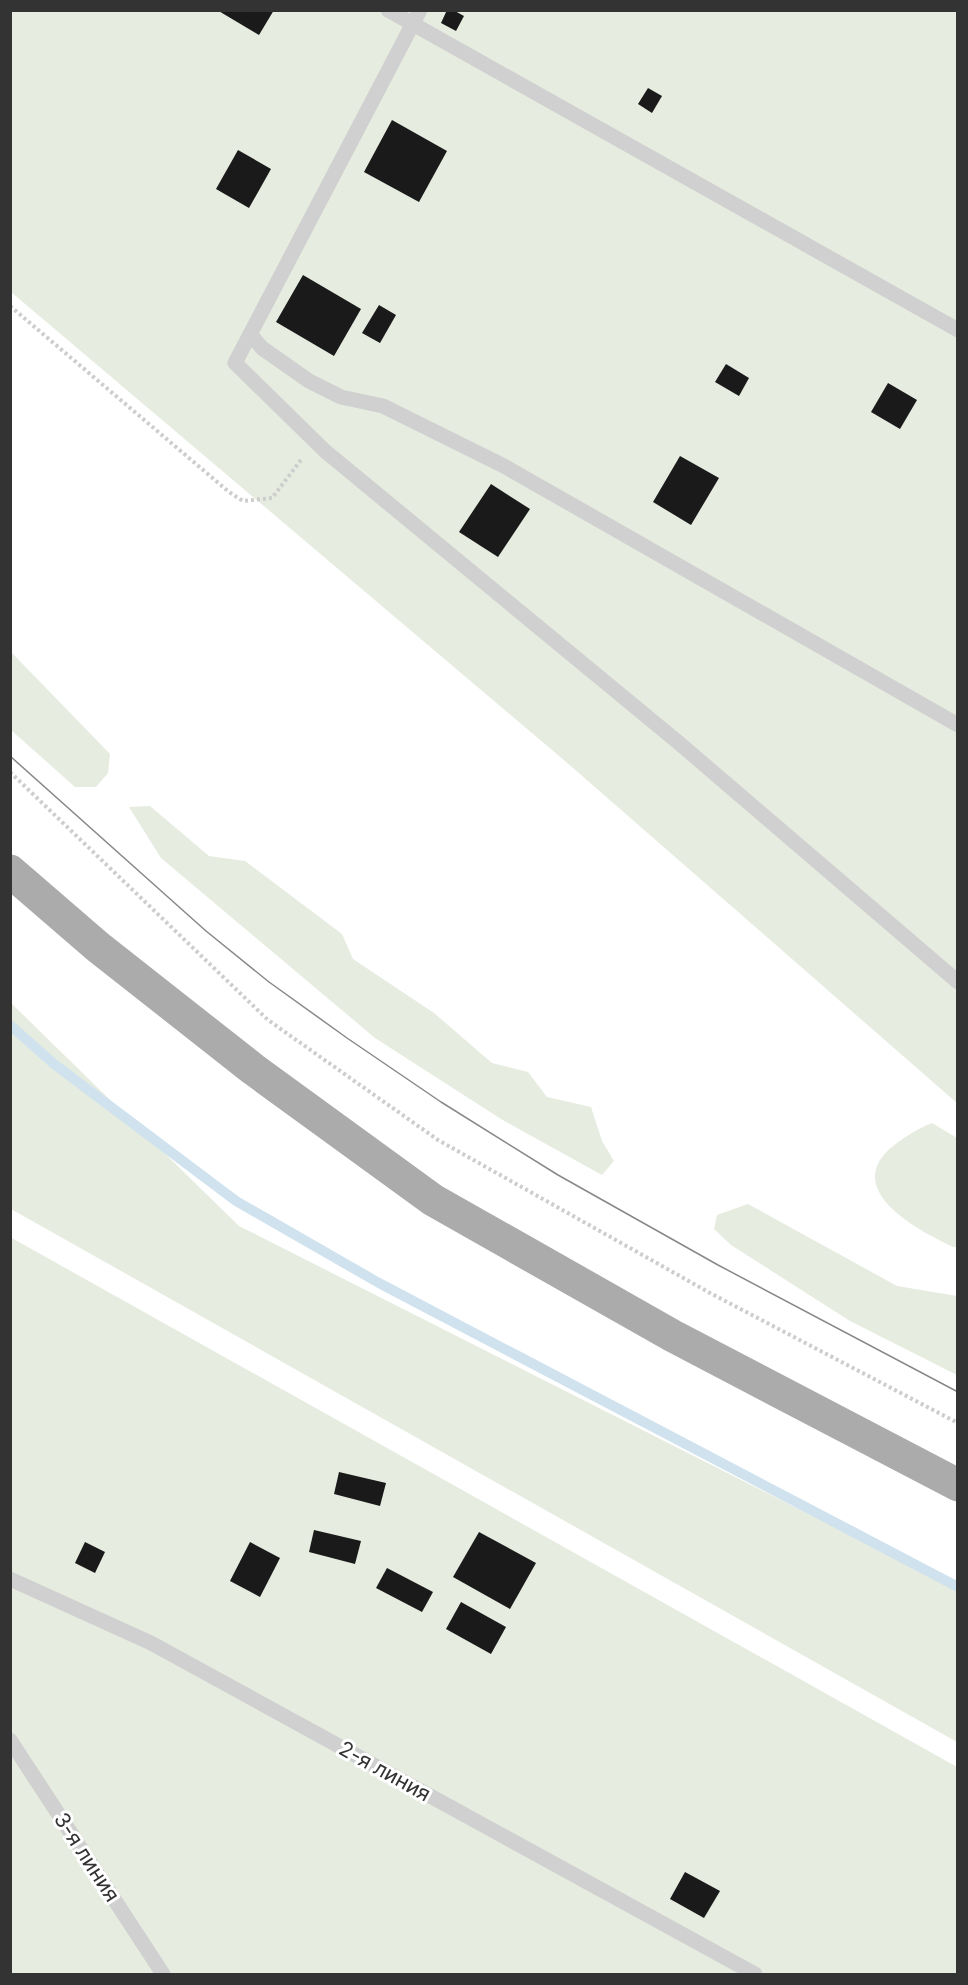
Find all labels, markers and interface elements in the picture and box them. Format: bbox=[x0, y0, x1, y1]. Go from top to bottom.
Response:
street label: 2-я линия bbox=[335, 1736, 435, 1806]
street label: 3-я линия bbox=[49, 1808, 125, 1906]

